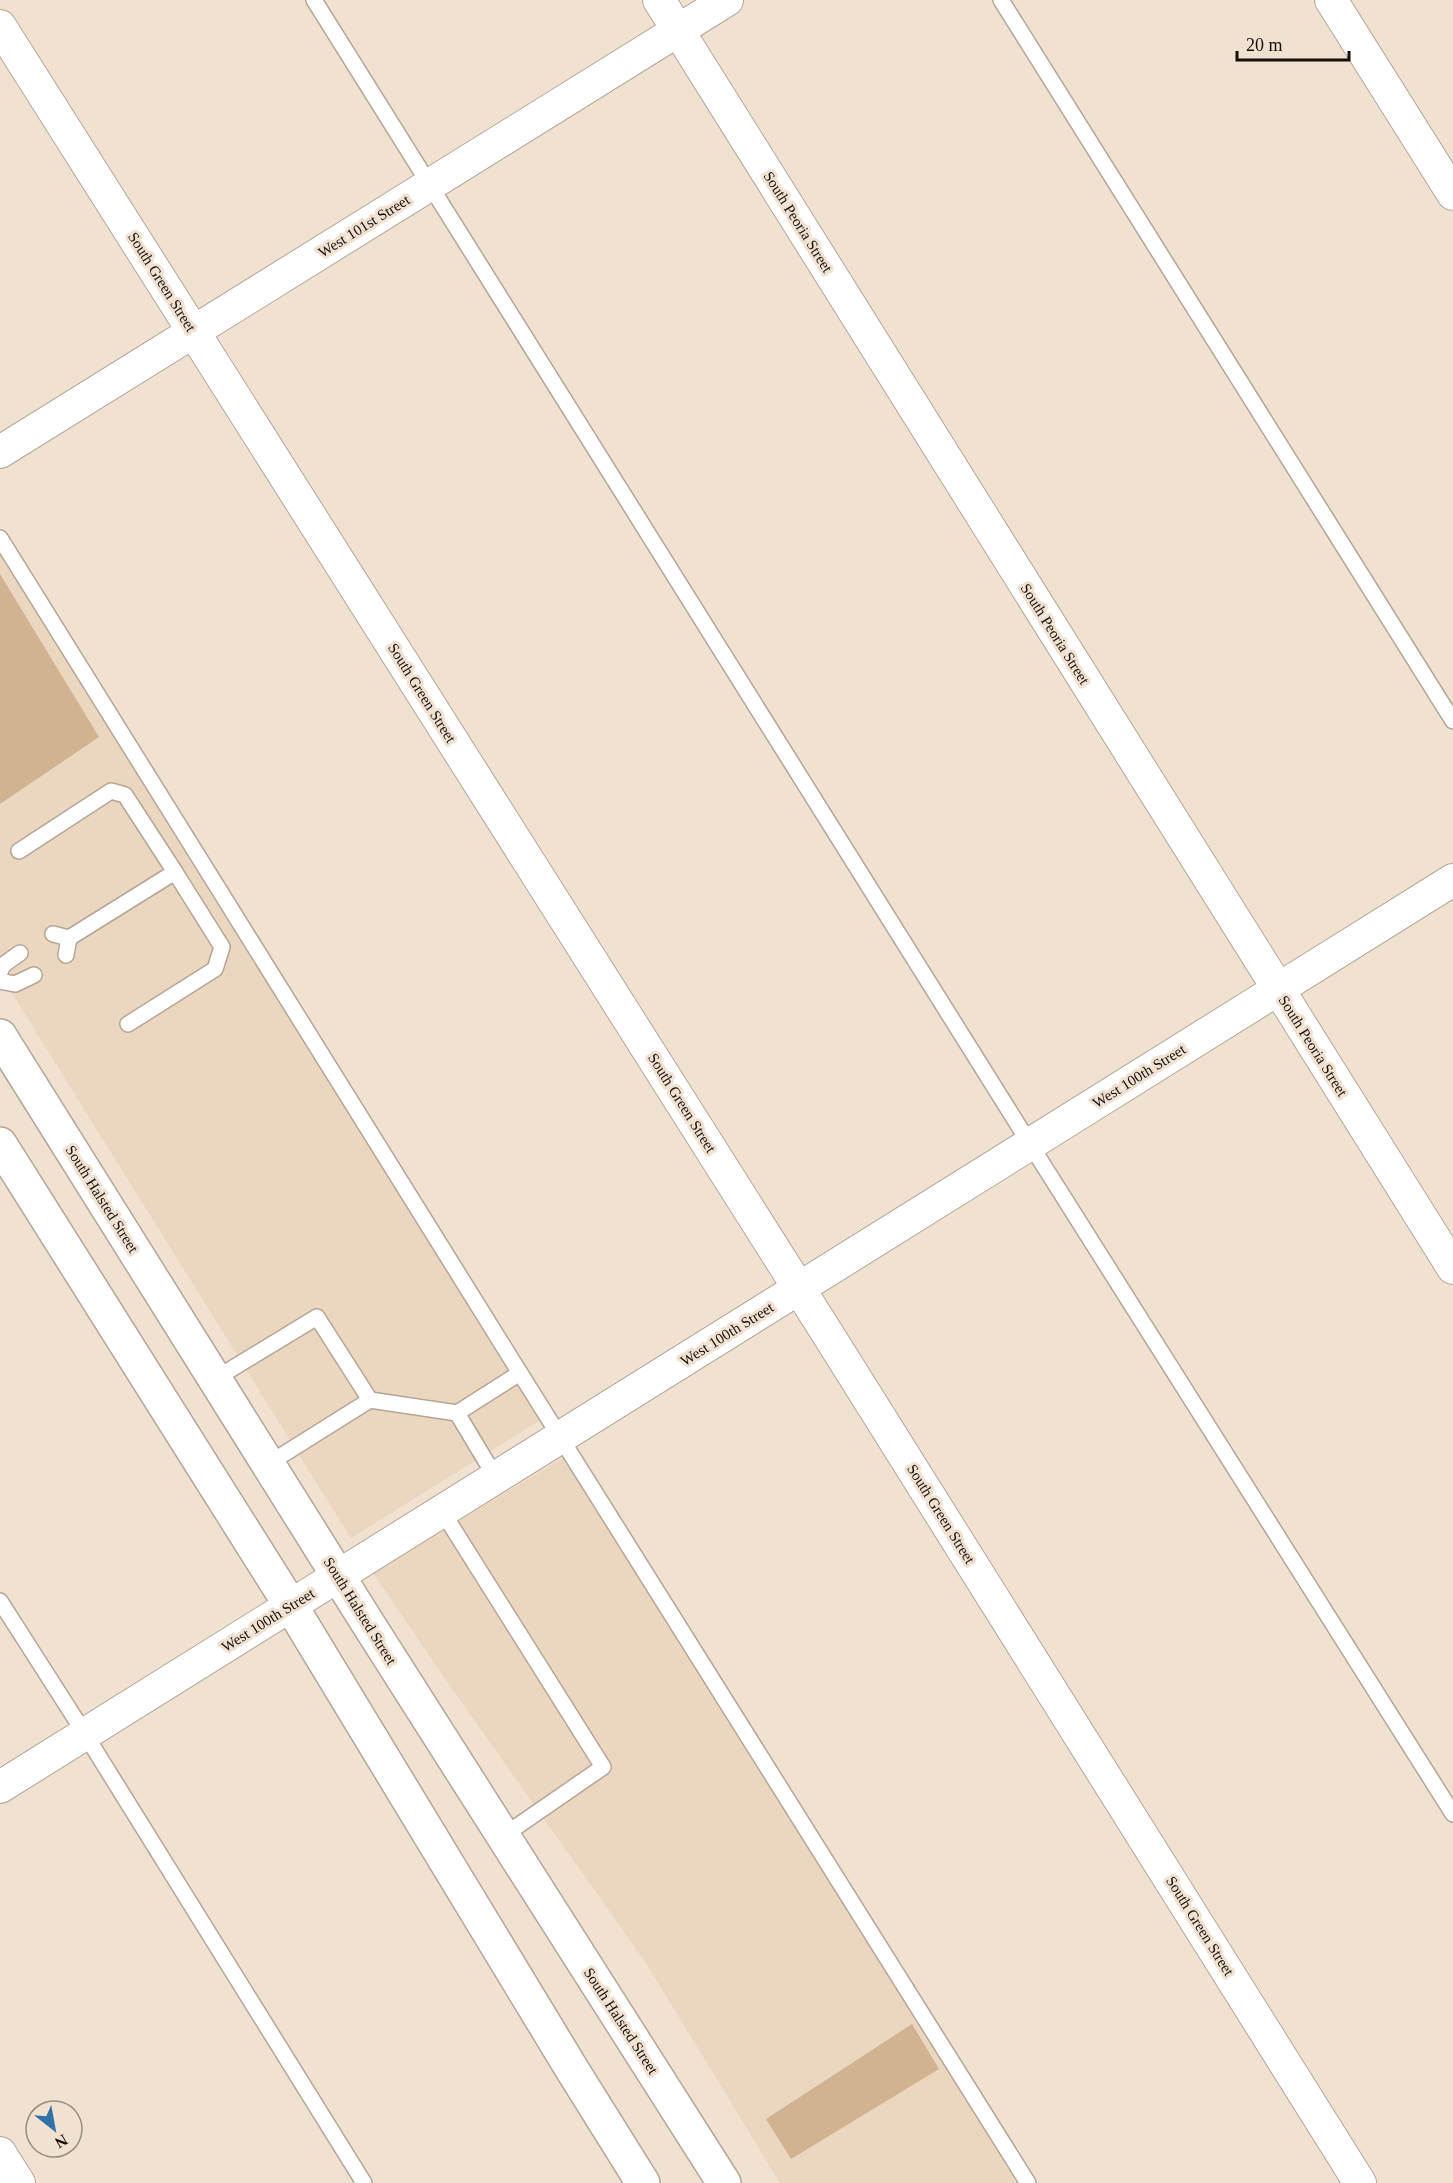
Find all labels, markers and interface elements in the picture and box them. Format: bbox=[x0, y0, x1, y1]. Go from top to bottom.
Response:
scale bar bbox=[1237, 24, 1350, 62]
text: 20 m bbox=[1246, 35, 1283, 55]
street label: South Peoria Street bbox=[761, 169, 836, 276]
street label: West 101st Street bbox=[315, 191, 413, 261]
street label: South Green Street bbox=[125, 229, 199, 335]
street label: South Peoria Street bbox=[1018, 581, 1093, 688]
street label: South Green Street bbox=[385, 640, 459, 746]
street label: South Peoria Street bbox=[1276, 993, 1351, 1100]
street label: West 100th Street bbox=[1090, 1041, 1189, 1111]
street label: South Green Street bbox=[645, 1050, 719, 1156]
street label: South Halsted Street bbox=[63, 1142, 142, 1256]
street label: West 100th Street bbox=[678, 1299, 777, 1369]
street label: South Green Street bbox=[904, 1461, 978, 1567]
street label: South Halsted Street bbox=[321, 1554, 400, 1668]
street label: West 100th Street bbox=[219, 1585, 318, 1655]
street label: South Green Street bbox=[1163, 1873, 1237, 1979]
street label: South Halsted Street bbox=[581, 1965, 662, 2078]
north arrow bbox=[24, 2099, 84, 2159]
text: N bbox=[52, 2131, 71, 2152]

